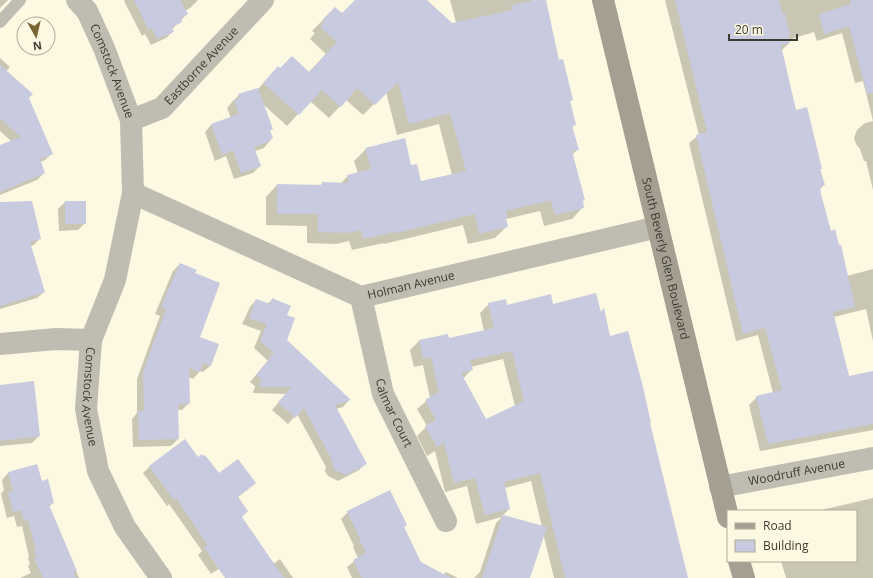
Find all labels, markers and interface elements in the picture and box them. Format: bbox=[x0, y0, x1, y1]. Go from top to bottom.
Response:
north arrow bbox=[16, 16, 56, 56]
scale bar bbox=[729, 16, 797, 42]
street label: Comstock Avenue bbox=[86, 21, 139, 121]
text: 20 m bbox=[735, 21, 763, 38]
street label: Eastborne Avenue bbox=[160, 22, 242, 108]
text: N bbox=[32, 38, 43, 54]
street label: South Beverly Glen Boulevard bbox=[638, 176, 694, 341]
street label: Holman Avenue bbox=[366, 266, 457, 303]
street label: Comstock Avenue bbox=[78, 346, 102, 448]
street label: Calmar Court bbox=[372, 377, 417, 450]
street label: Woodruff Avenue bbox=[747, 454, 847, 489]
legend bbox=[727, 510, 857, 562]
text: Road bbox=[763, 517, 792, 534]
text: Building bbox=[763, 537, 809, 554]

